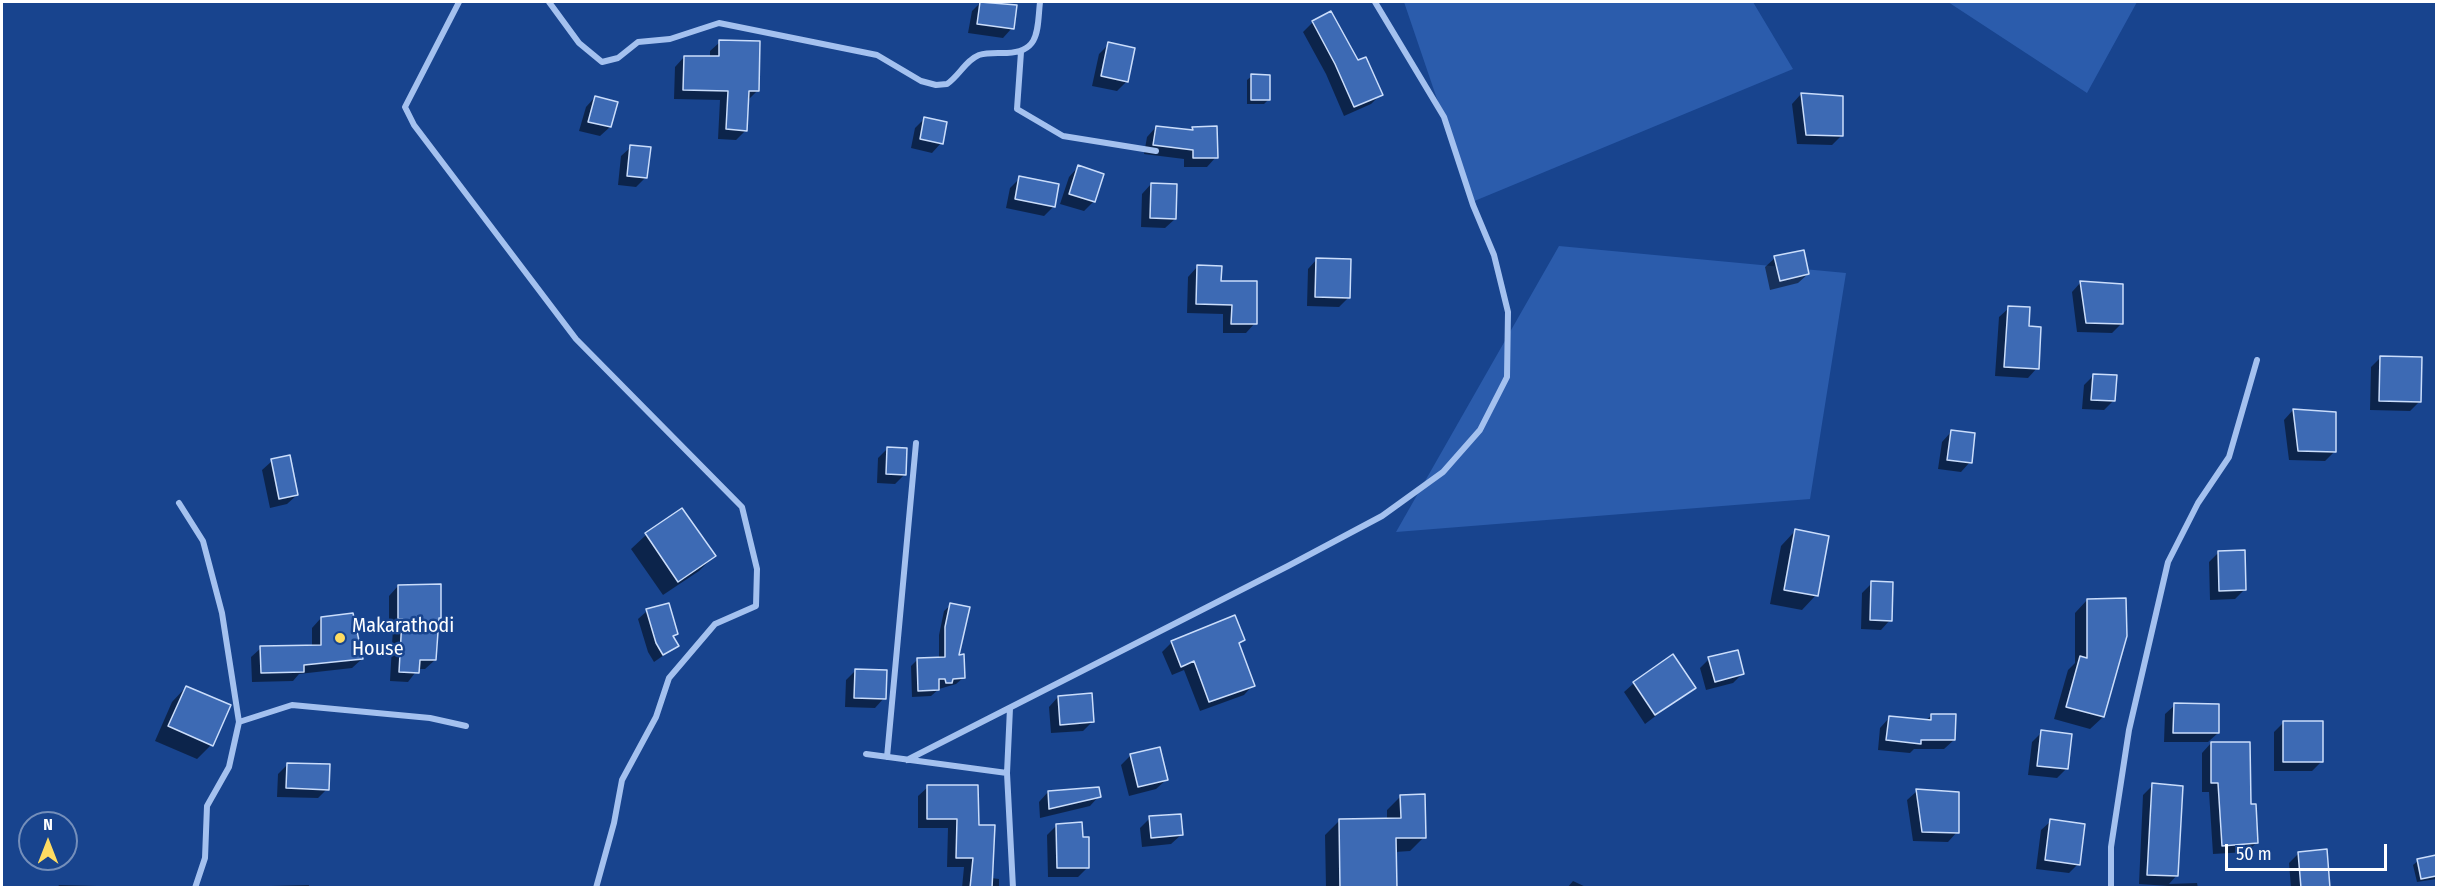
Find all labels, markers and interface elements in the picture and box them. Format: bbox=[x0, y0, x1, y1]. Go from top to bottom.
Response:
place label: Makarathodi House bbox=[352, 614, 454, 661]
marker: Makarathodi House bbox=[333, 631, 347, 645]
north arrow bbox=[18, 811, 78, 871]
text: N bbox=[43, 815, 53, 834]
scale bar bbox=[2228, 832, 2390, 870]
text: 50 m bbox=[2236, 843, 2272, 865]

